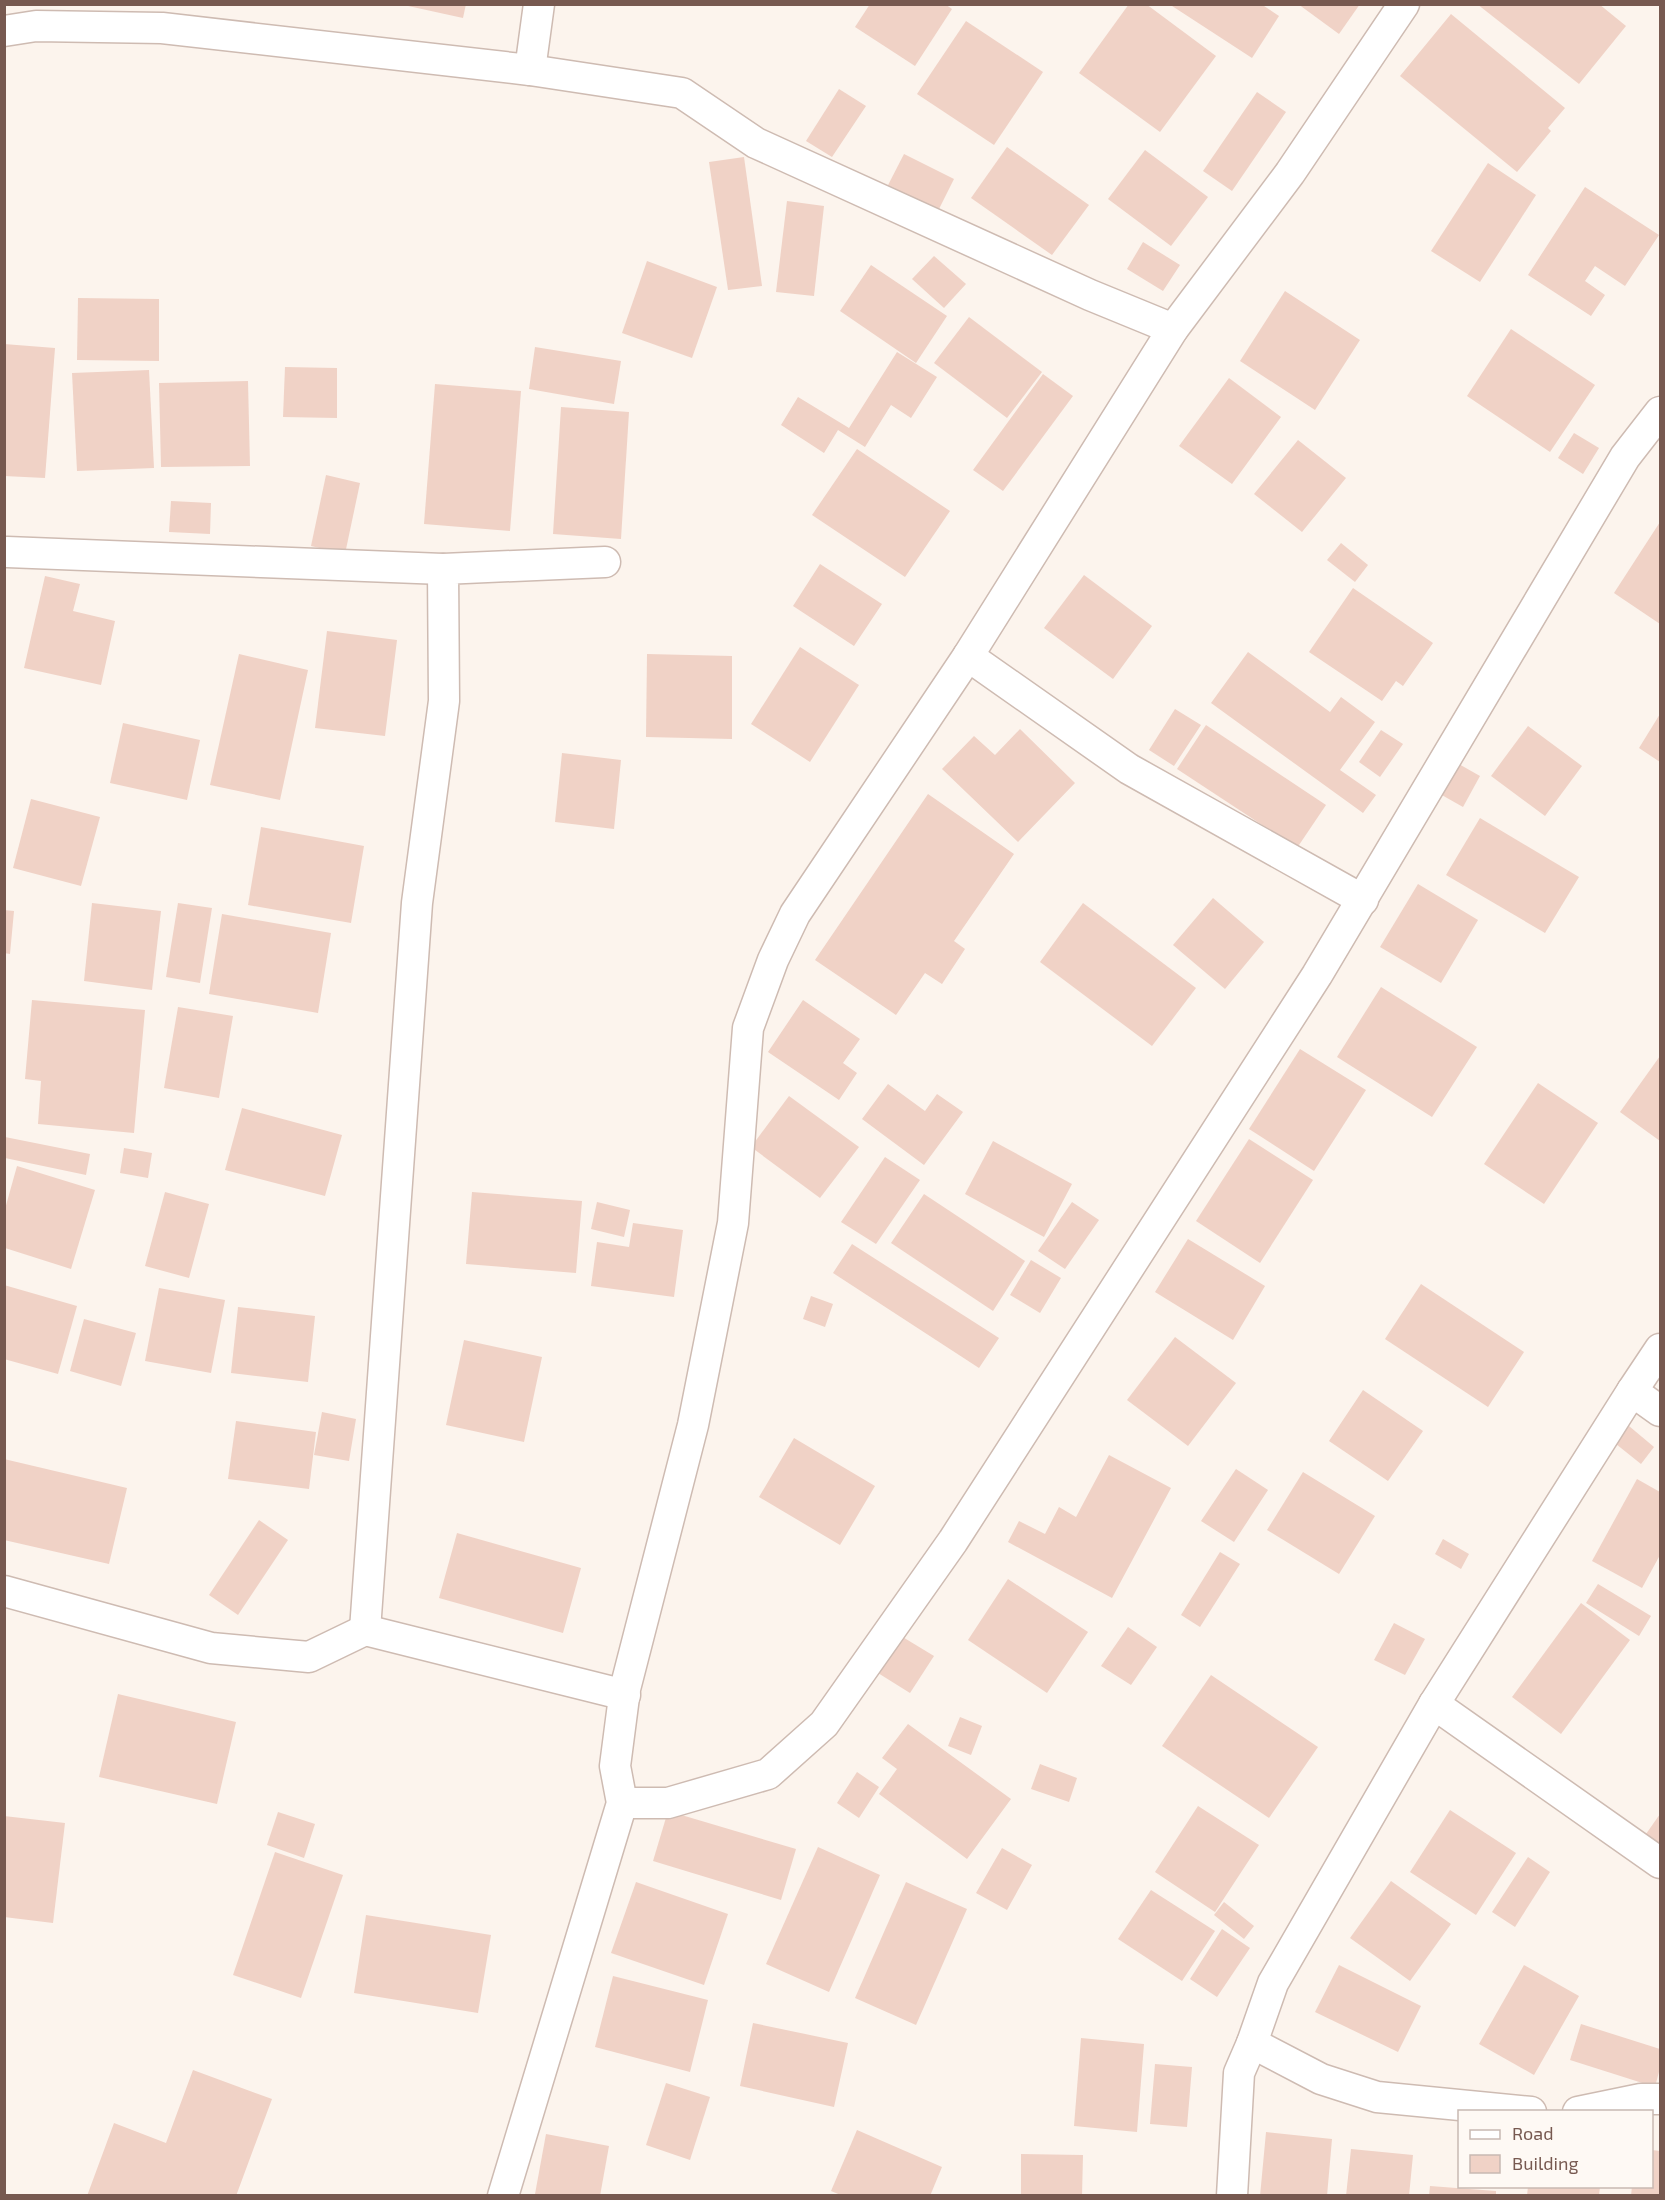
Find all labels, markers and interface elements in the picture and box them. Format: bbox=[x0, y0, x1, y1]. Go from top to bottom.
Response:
legend bbox=[1458, 2110, 1653, 2188]
text: Road bbox=[1512, 2122, 1553, 2144]
text: Building bbox=[1512, 2152, 1579, 2174]

